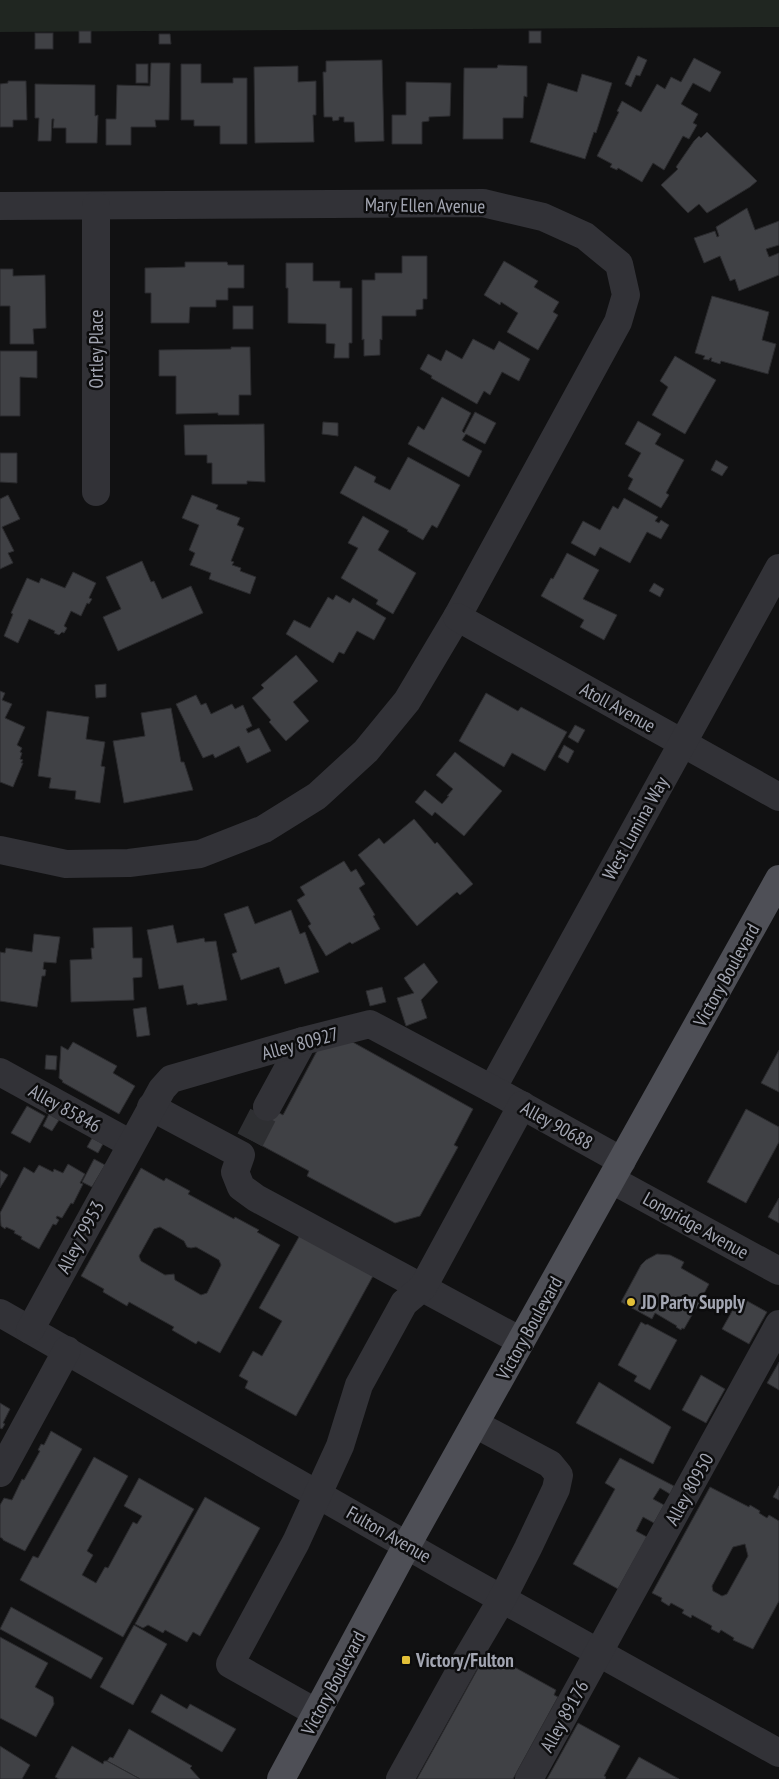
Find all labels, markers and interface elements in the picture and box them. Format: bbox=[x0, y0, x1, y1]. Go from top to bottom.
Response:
street label: Mary Ellen Avenue bbox=[365, 192, 485, 218]
street label: Ortley Place bbox=[84, 309, 108, 388]
street label: Atoll Avenue bbox=[576, 677, 660, 738]
street label: West Lumina Way bbox=[597, 771, 674, 884]
street label: Victory Boulevard bbox=[687, 919, 764, 1032]
street label: Alley 80927 bbox=[259, 1021, 341, 1065]
street label: Alley 85846 bbox=[25, 1078, 105, 1138]
street label: Alley 90688 bbox=[517, 1095, 597, 1155]
street label: Longridge Avenue bbox=[639, 1186, 753, 1264]
street label: Alley 79953 bbox=[51, 1197, 109, 1277]
street label: Victory Boulevard bbox=[490, 1272, 567, 1385]
place label: JD Party Supply bbox=[640, 1290, 745, 1314]
marker: JD Party Supply bbox=[625, 1296, 637, 1308]
street label: Alley 80950 bbox=[659, 1449, 719, 1529]
street label: Fulton Avenue bbox=[342, 1500, 436, 1568]
street label: Victory Boulevard bbox=[295, 1627, 370, 1740]
place label: Victory/Fulton bbox=[415, 1648, 514, 1672]
marker: Victory/Fulton bbox=[400, 1654, 412, 1666]
street label: Alley 89176 bbox=[534, 1676, 594, 1756]

